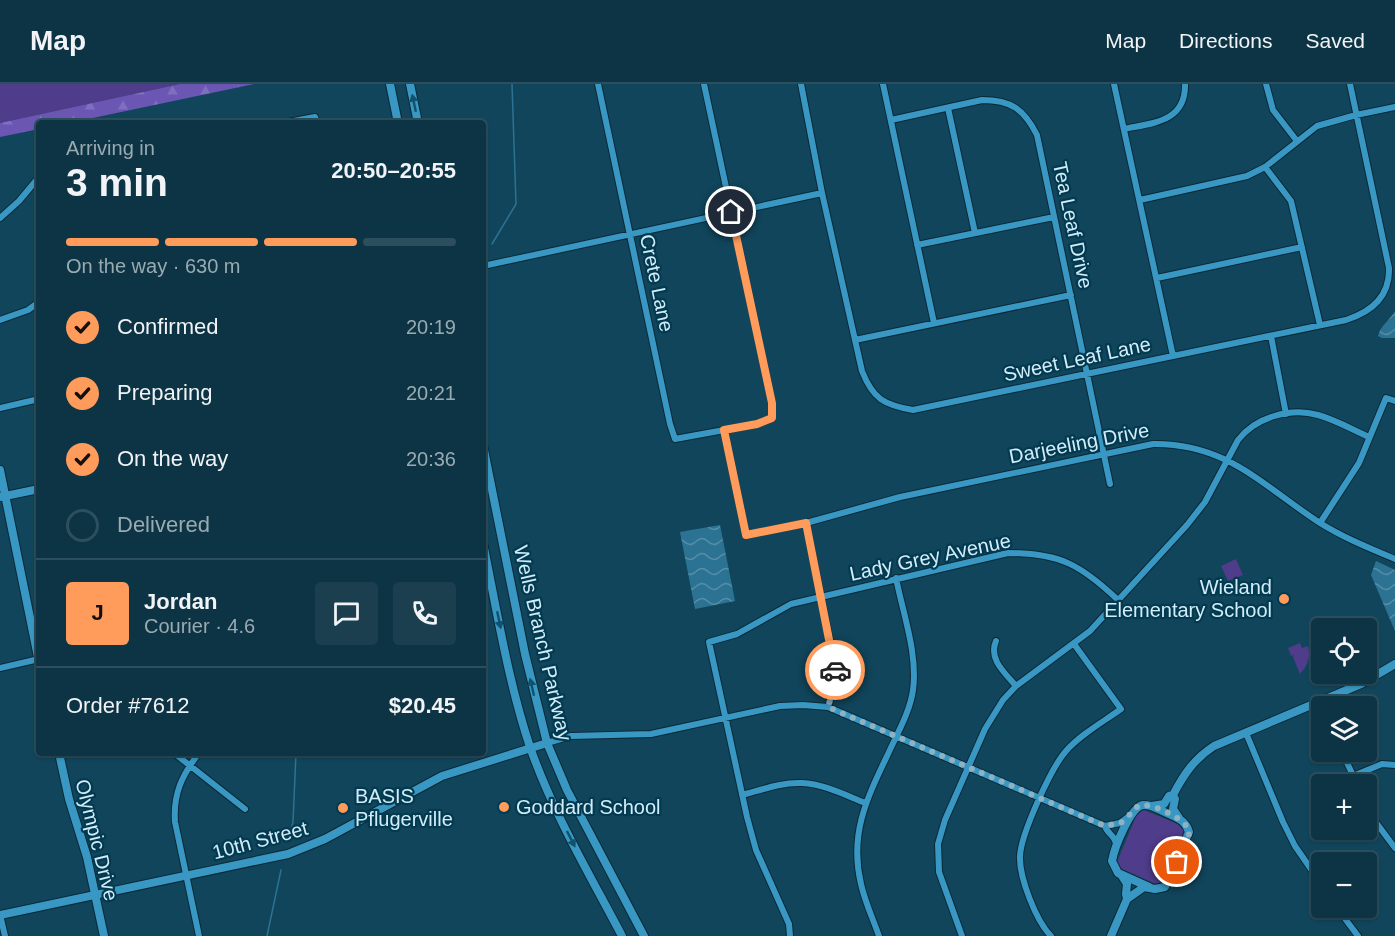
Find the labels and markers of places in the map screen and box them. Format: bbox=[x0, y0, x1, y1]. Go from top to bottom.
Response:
pin bbox=[705, 186, 756, 237]
place label: Wieland Elementary School bbox=[1104, 576, 1272, 621]
marker: Wieland Elementary School bbox=[1277, 592, 1291, 606]
place label: BASIS Pflugerville bbox=[355, 785, 453, 830]
place label: Goddard School bbox=[516, 796, 661, 818]
marker: Goddard School bbox=[497, 800, 511, 814]
marker: BASIS Pflugerville bbox=[336, 801, 350, 815]
pin bbox=[1151, 836, 1202, 887]

